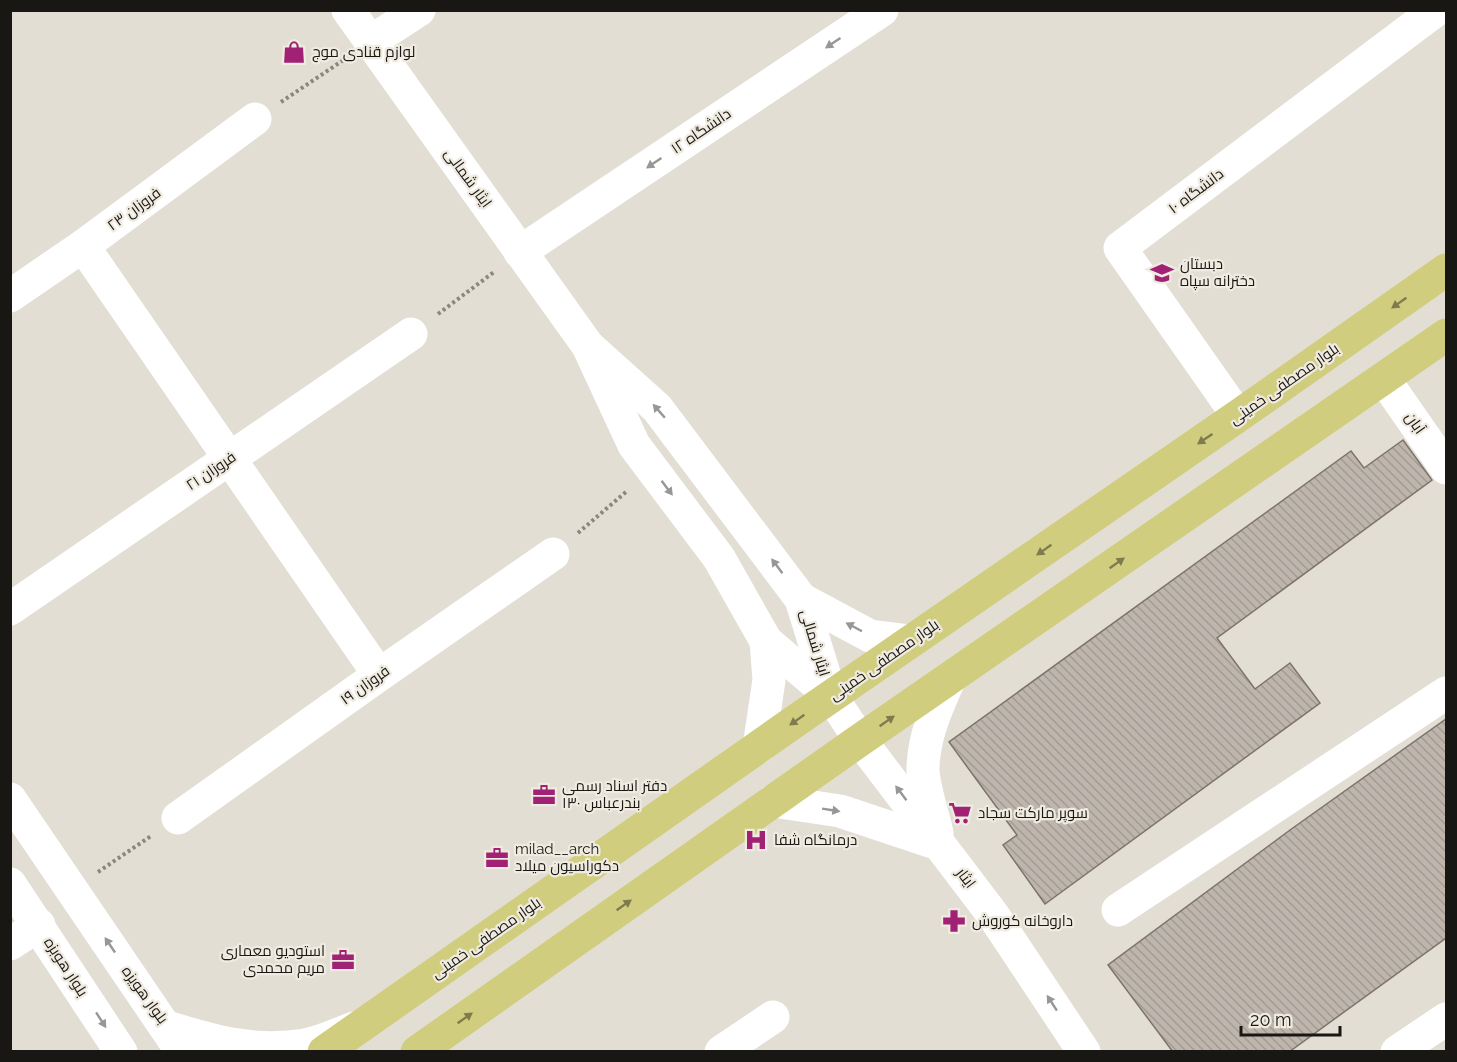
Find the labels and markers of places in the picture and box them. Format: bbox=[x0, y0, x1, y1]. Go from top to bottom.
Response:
shop icon: لوازم قنادی موج bbox=[281, 39, 307, 65]
place label: لوازم قنادی موج bbox=[312, 43, 415, 63]
place label: دبستان دخترانه سپاه bbox=[1180, 255, 1255, 291]
school or university icon: دبستان دخترانه سپاه bbox=[1149, 260, 1175, 286]
place label: دفتر اسناد رسمی ۱۳۰ بندرعباس bbox=[562, 777, 667, 813]
office icon: دفتر اسناد رسمی ۱۳۰ بندرعباس bbox=[531, 782, 557, 808]
supermarket icon: سوپر مارکت سجاد bbox=[947, 800, 973, 826]
place label: سوپر مارکت سجاد bbox=[978, 804, 1088, 823]
hospital icon: درمانگاه شفا bbox=[743, 827, 769, 853]
place label: درمانگاه شفا bbox=[774, 831, 857, 849]
place label: milad__arch دکوراسیون میلاد bbox=[515, 840, 619, 876]
office icon: milad__arch دکوراسیون میلاد bbox=[484, 845, 510, 871]
pharmacy icon: داروخانه کوروش bbox=[941, 908, 967, 934]
place label: داروخانه کوروش bbox=[972, 912, 1073, 931]
place label: استودیو معماری مریم محمدی bbox=[221, 942, 325, 978]
office icon: استودیو معماری مریم محمدی bbox=[330, 947, 356, 973]

